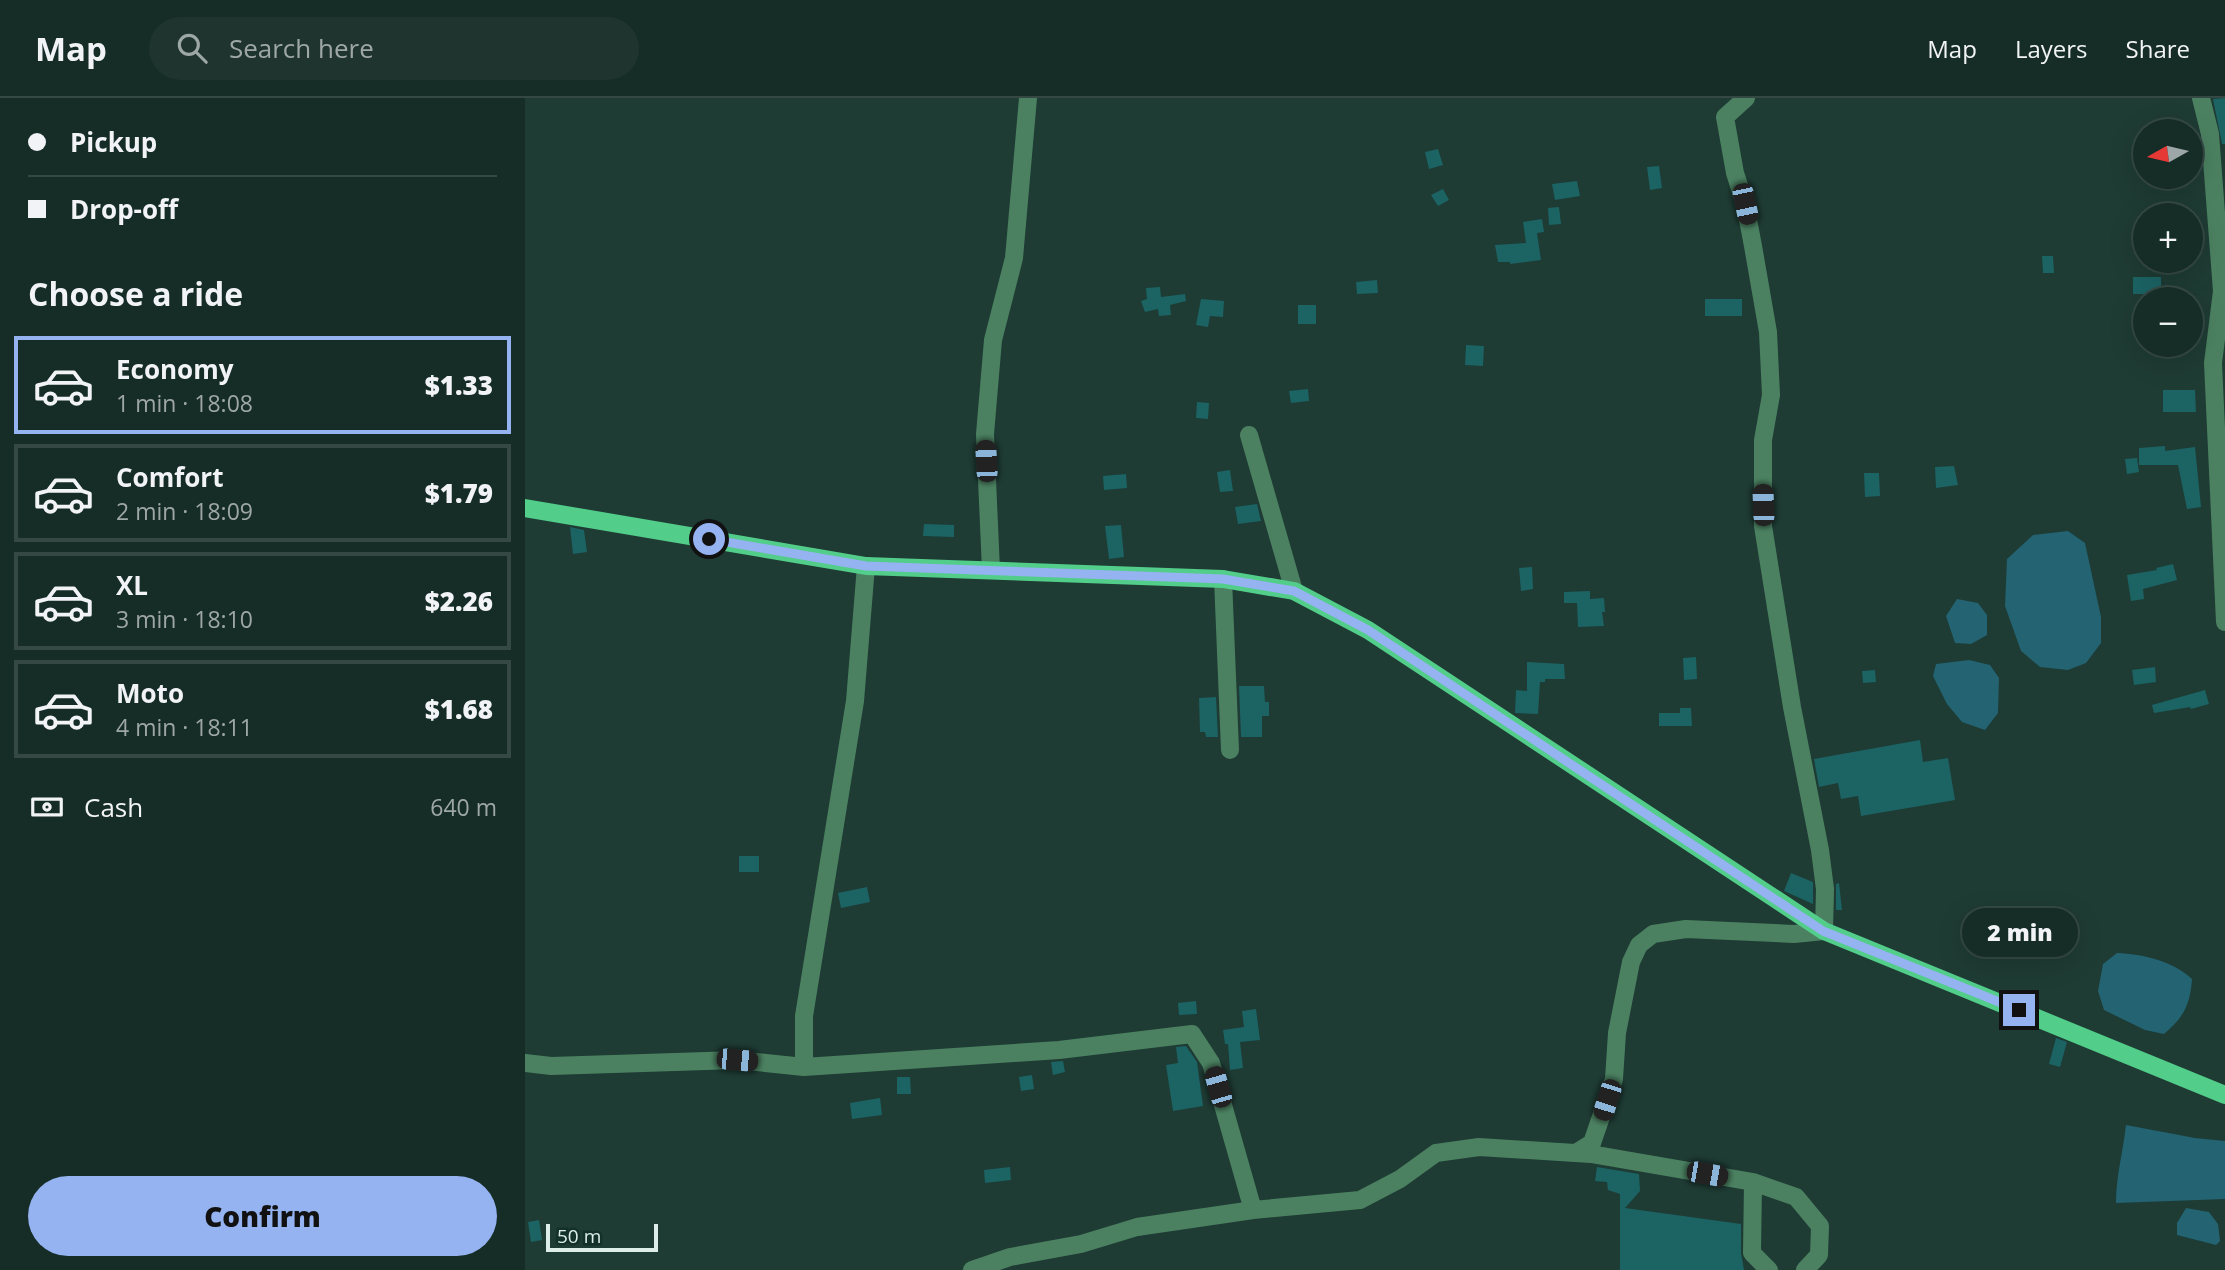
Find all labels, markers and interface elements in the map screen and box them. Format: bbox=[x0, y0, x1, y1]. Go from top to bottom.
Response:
search box bbox=[149, 17, 639, 80]
text: Map bbox=[35, 26, 107, 71]
icon: search bbox=[173, 29, 211, 67]
text: Search here bbox=[229, 30, 374, 66]
text: Map bbox=[1927, 32, 1977, 65]
text: Layers bbox=[2015, 32, 2088, 65]
text: Share bbox=[2126, 32, 2190, 65]
north arrow bbox=[2133, 119, 2203, 189]
map controls bbox=[2133, 119, 2203, 357]
text: Pickup bbox=[70, 124, 157, 160]
car bbox=[1731, 181, 1760, 227]
text: Drop-off bbox=[70, 191, 178, 227]
button: + bbox=[2133, 203, 2203, 273]
text: Choose a ride bbox=[28, 272, 243, 315]
button: − bbox=[2133, 287, 2203, 357]
text: Economy bbox=[116, 351, 234, 387]
icon: car bbox=[32, 354, 95, 417]
text: $1.33 bbox=[425, 367, 493, 403]
text: 1 min · 18:08 bbox=[116, 387, 253, 419]
car bbox=[975, 439, 998, 483]
text: Comfort bbox=[116, 459, 223, 495]
icon: car bbox=[32, 462, 95, 525]
text: $1.79 bbox=[425, 475, 493, 511]
car bbox=[1752, 484, 1775, 526]
text: 2 min · 18:09 bbox=[116, 495, 253, 527]
route start bbox=[693, 523, 725, 555]
text: XL bbox=[116, 567, 148, 603]
icon: car bbox=[32, 570, 95, 633]
text: $2.26 bbox=[425, 583, 493, 619]
text: 3 min · 18:10 bbox=[116, 603, 253, 635]
text: Moto bbox=[116, 675, 184, 711]
icon: car bbox=[32, 678, 95, 741]
text: $1.68 bbox=[425, 691, 493, 727]
text: 4 min · 18:11 bbox=[116, 711, 253, 743]
icon: cash bbox=[28, 788, 66, 826]
text: Cash bbox=[84, 789, 143, 825]
text: 640 m bbox=[430, 791, 497, 823]
callout: 2 min bbox=[1961, 908, 2077, 958]
text: 2 min bbox=[1987, 916, 2053, 948]
route end bbox=[2003, 994, 2035, 1026]
car bbox=[716, 1048, 759, 1072]
car bbox=[1203, 1064, 1234, 1110]
car bbox=[1591, 1077, 1624, 1123]
car bbox=[1685, 1160, 1730, 1188]
button: Confirm bbox=[28, 1176, 497, 1256]
scale bar bbox=[546, 1221, 658, 1253]
text: 50 m bbox=[557, 1223, 601, 1249]

